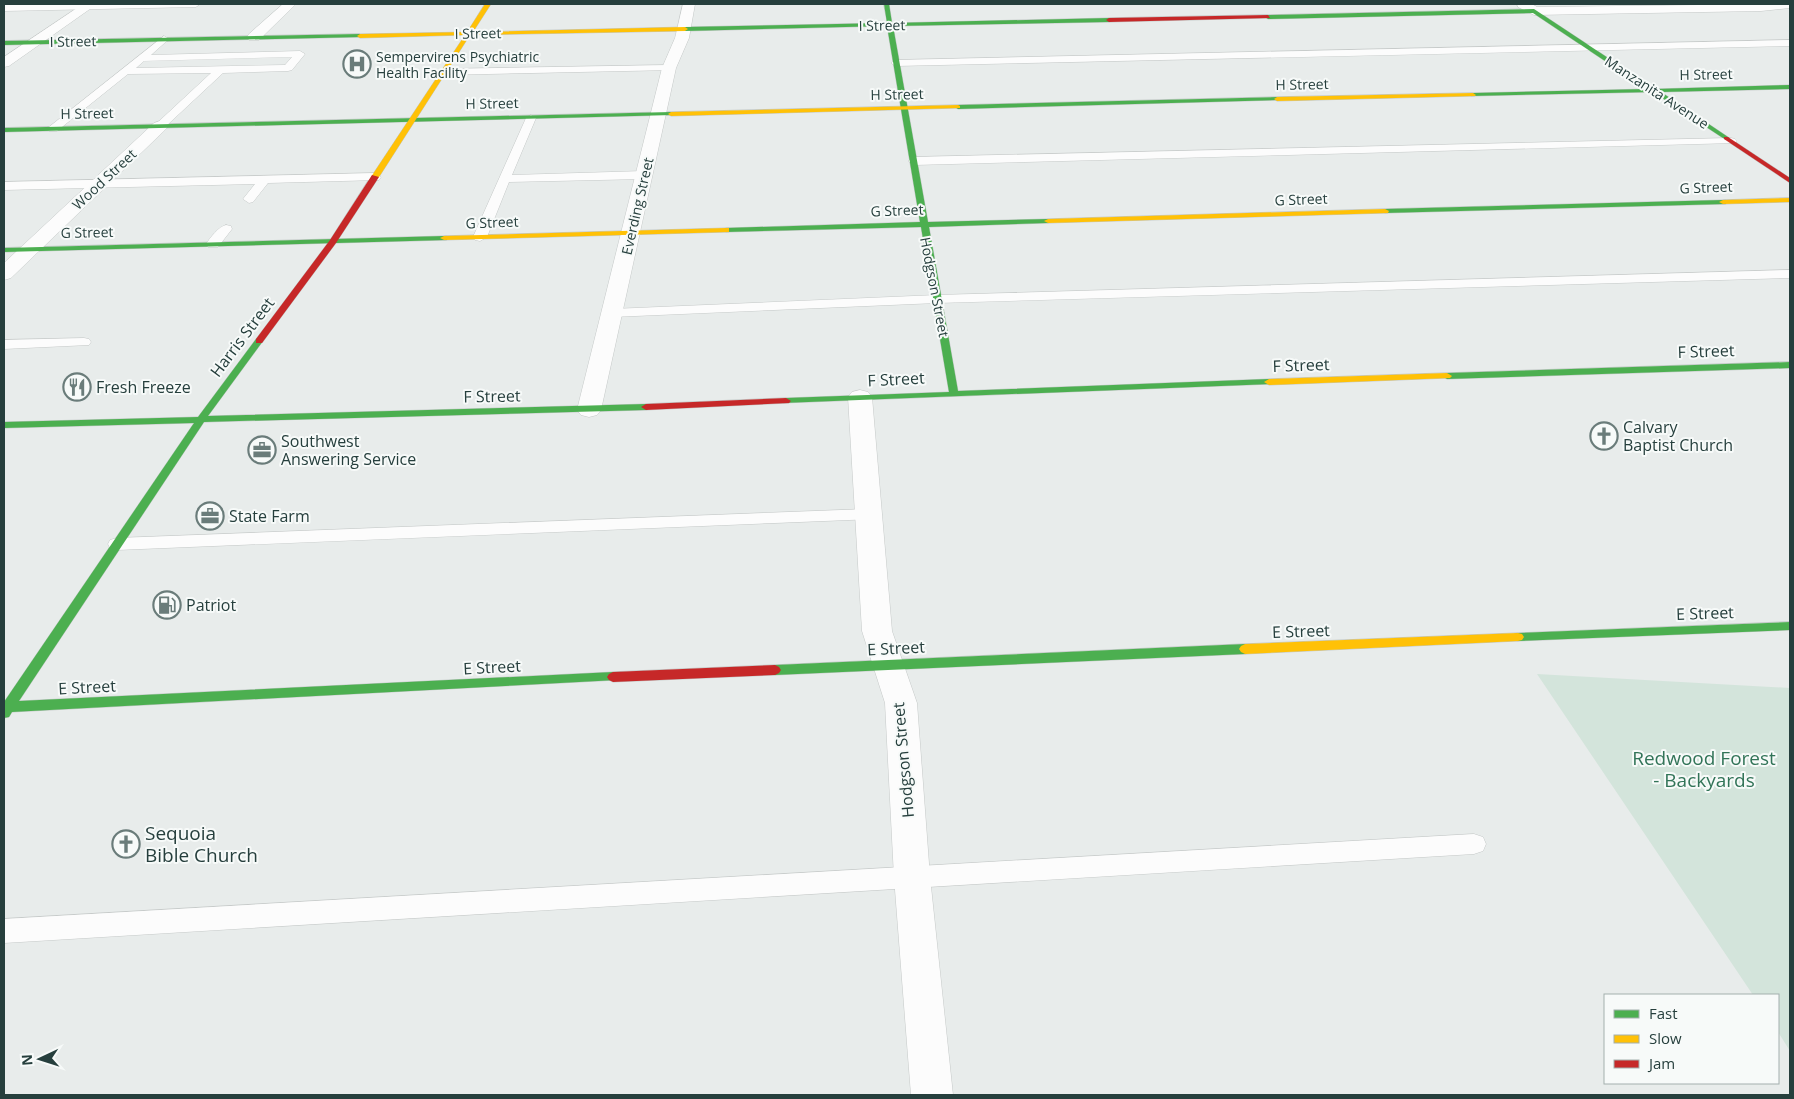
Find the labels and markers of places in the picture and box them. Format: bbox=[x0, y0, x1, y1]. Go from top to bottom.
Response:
place label: Sempervirens Psychiatric Health Facility bbox=[376, 47, 540, 82]
hospital icon: Sempervirens Psychiatric Health Facility bbox=[342, 49, 372, 79]
restaurant icon: Fresh Freeze bbox=[62, 372, 92, 402]
place label: Fresh Freeze bbox=[96, 376, 191, 398]
place label: Calvary Baptist Church bbox=[1623, 416, 1733, 456]
church icon: Calvary Baptist Church bbox=[1589, 421, 1619, 451]
place label: Southwest Answering Service bbox=[281, 430, 416, 470]
office icon: Southwest Answering Service bbox=[247, 435, 277, 465]
office icon: State Farm bbox=[195, 501, 225, 531]
place label: State Farm bbox=[229, 505, 310, 527]
fuel station icon: Patriot bbox=[152, 590, 182, 620]
place label: Patriot bbox=[186, 594, 236, 616]
place label: Sequoia Bible Church bbox=[145, 820, 258, 868]
church icon: Sequoia Bible Church bbox=[111, 829, 141, 859]

